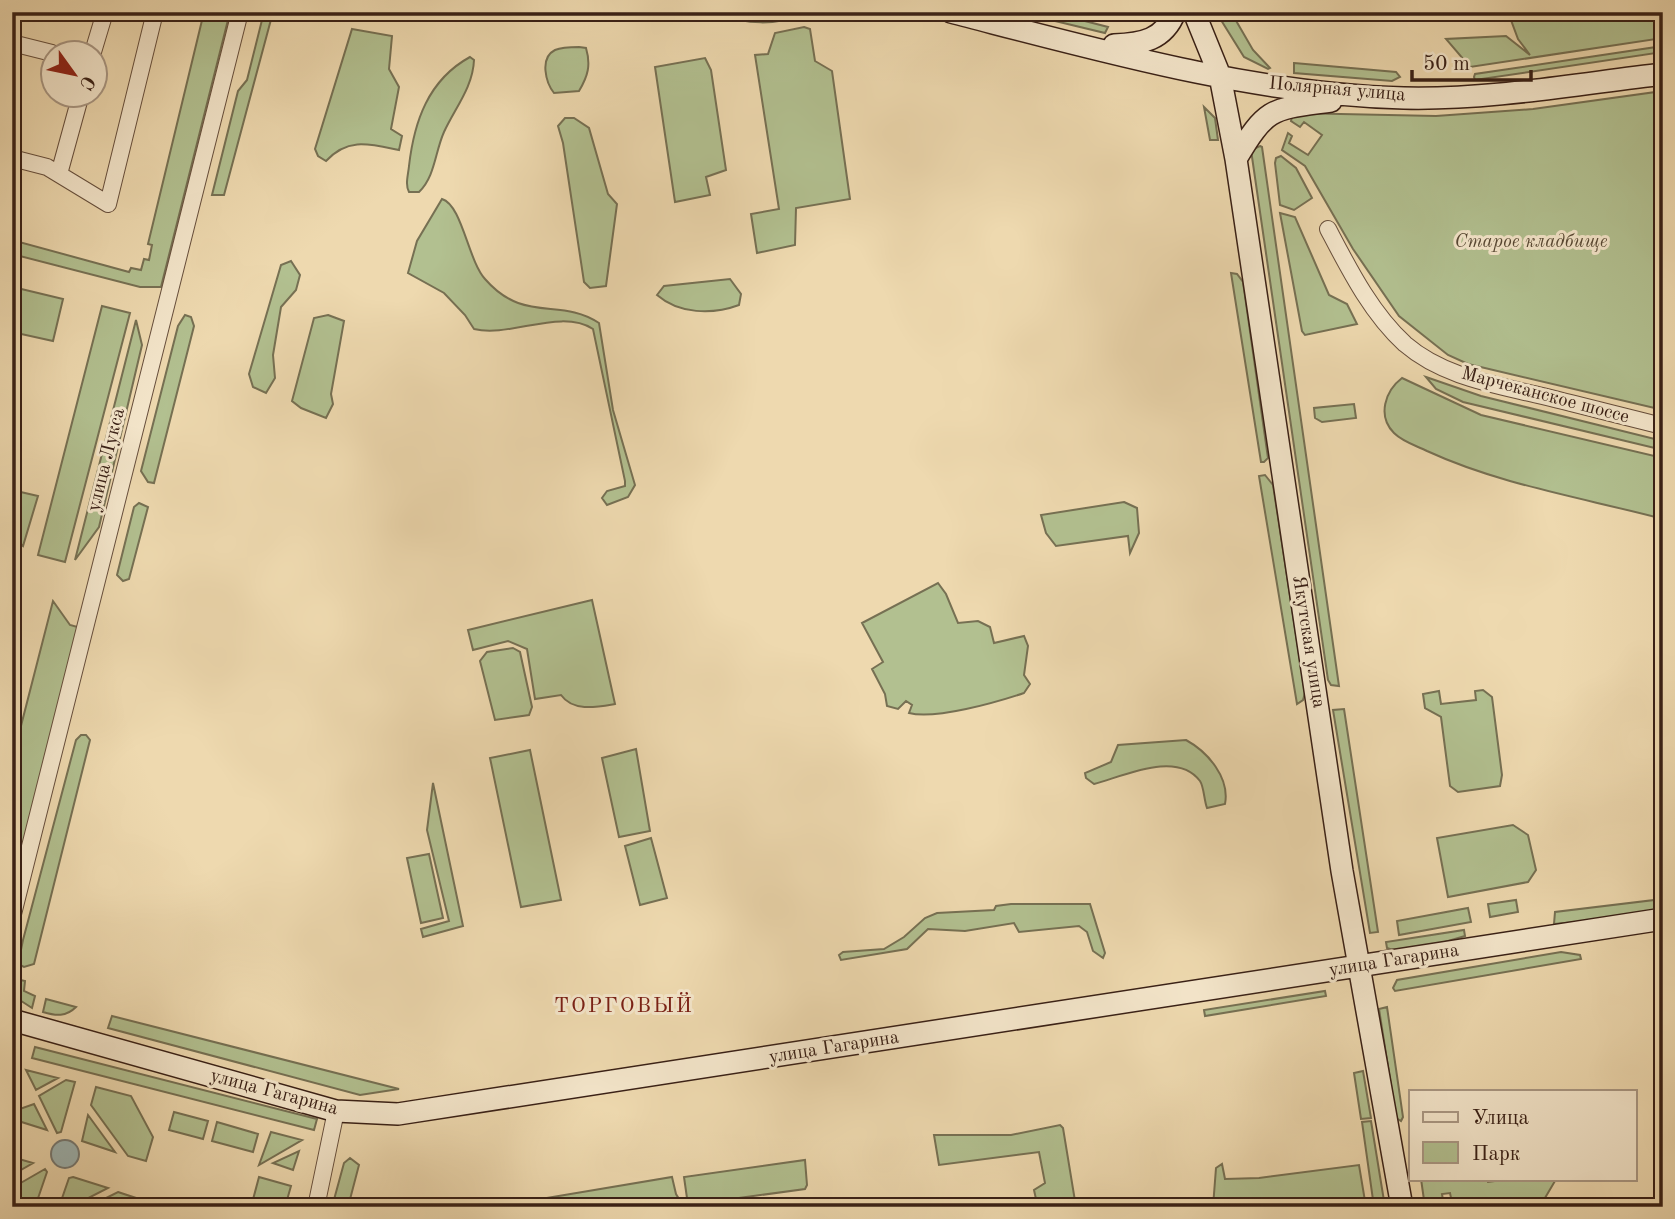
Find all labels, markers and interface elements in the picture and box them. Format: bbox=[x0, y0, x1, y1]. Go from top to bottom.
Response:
north arrow bbox=[38, 38, 108, 108]
scale bar bbox=[1412, 38, 1532, 82]
text: 50 m bbox=[1423, 54, 1470, 75]
text: С bbox=[75, 71, 98, 92]
street label: Полярная улица bbox=[1268, 75, 1407, 106]
park label: Старое кладбище bbox=[1455, 232, 1608, 252]
street label: Марчеканское шоссе bbox=[1459, 364, 1631, 428]
street label: улица Лукса bbox=[85, 406, 129, 514]
street label: Якутская улица bbox=[1288, 574, 1328, 710]
street label: улица Гагарина bbox=[1328, 941, 1461, 981]
district label: ТОРГОВЫЙ bbox=[554, 991, 694, 1017]
street label: улица Гагарина bbox=[768, 1028, 901, 1068]
street label: улица Гагарина bbox=[208, 1067, 341, 1119]
legend bbox=[1409, 1090, 1636, 1180]
text: Улица bbox=[1472, 1108, 1529, 1129]
text: Парк bbox=[1472, 1144, 1521, 1165]

